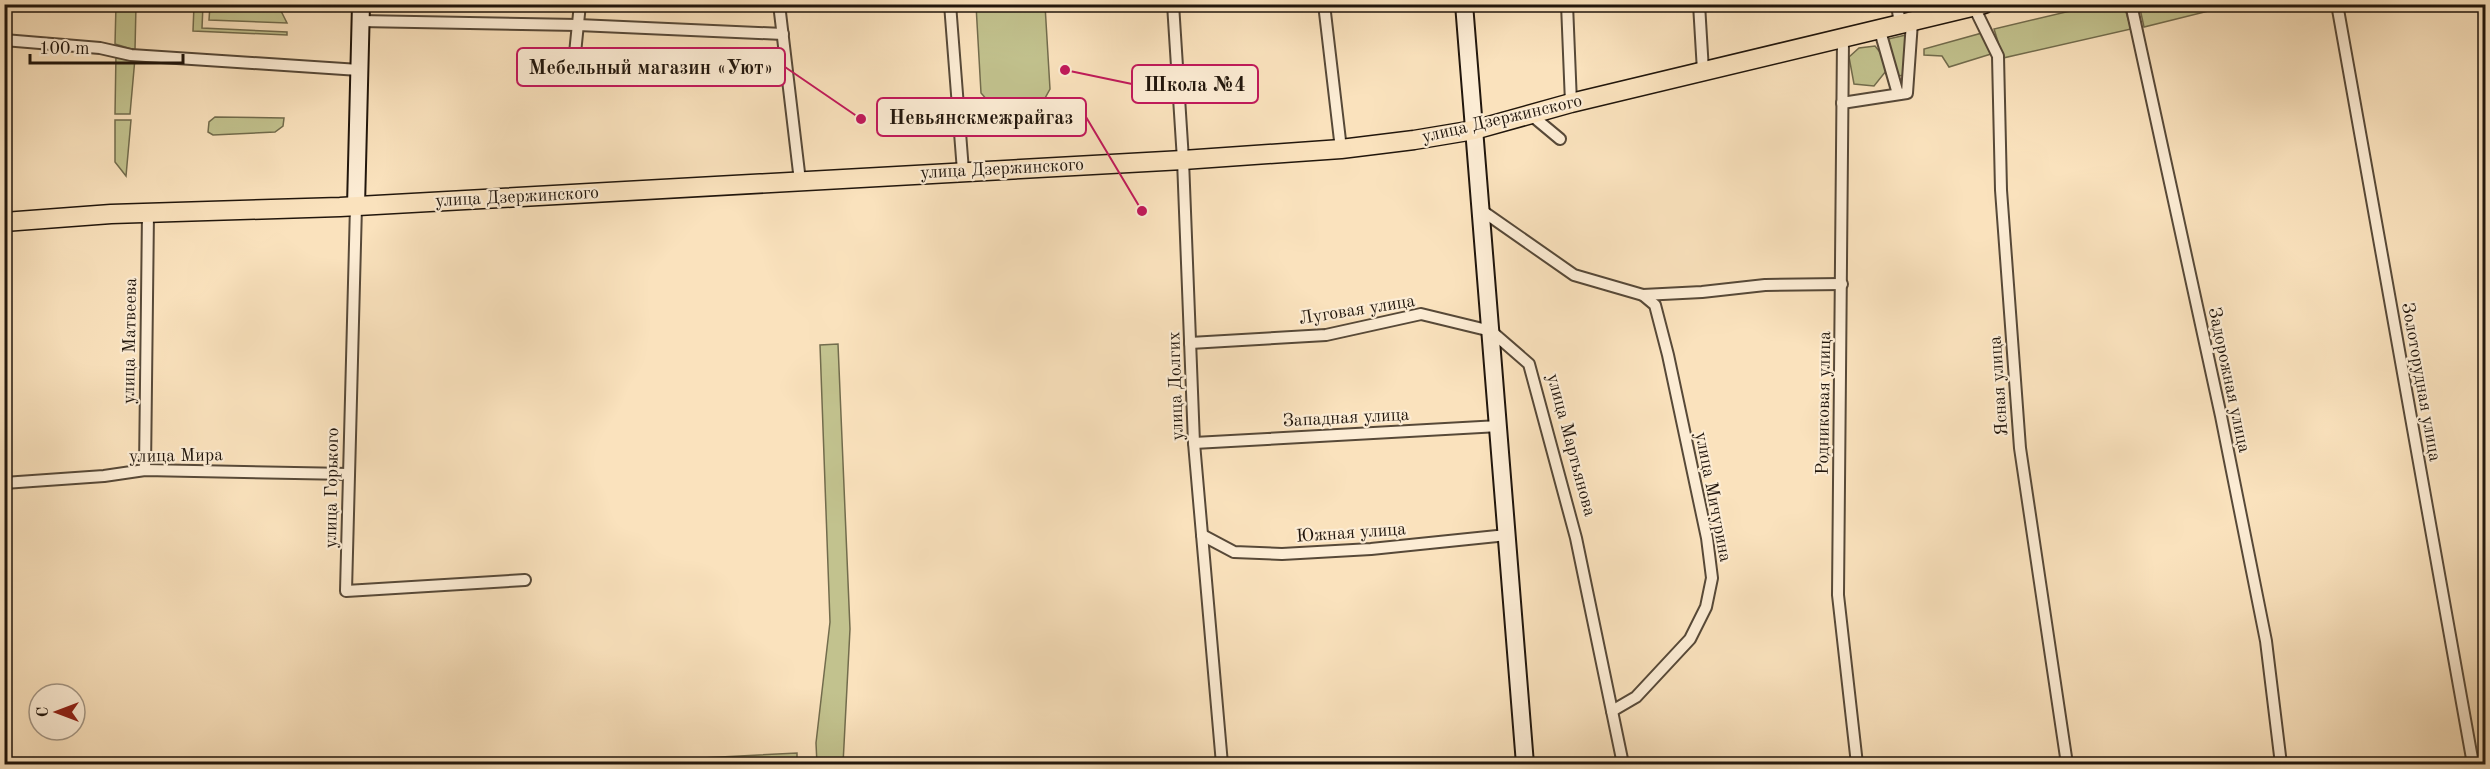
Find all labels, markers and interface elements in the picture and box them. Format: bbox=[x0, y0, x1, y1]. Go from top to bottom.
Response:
scale bar bbox=[30, 27, 183, 65]
text: 100 m bbox=[39, 40, 90, 58]
callout: Мебельный магазин «Уют» bbox=[517, 48, 785, 86]
text: Мебельный магазин «Уют» bbox=[529, 59, 773, 79]
callout: Школа №4 bbox=[1132, 65, 1258, 103]
text: Школа №4 bbox=[1144, 76, 1246, 96]
street label: улица Дзержинского bbox=[1420, 92, 1584, 146]
callout: Невьянскмежрайгаз bbox=[877, 98, 1086, 136]
text: Невьянскмежрайгаз bbox=[889, 109, 1073, 129]
street label: улица Дзержинского bbox=[920, 156, 1084, 182]
street label: улица Дзержинского bbox=[435, 184, 599, 210]
street label: улица Матвеева bbox=[120, 278, 140, 404]
street label: Луговая улица bbox=[1298, 292, 1416, 328]
street label: Золоторудная улица bbox=[2398, 301, 2444, 463]
street label: Задорожная улица bbox=[2205, 306, 2253, 454]
street label: улица Долгих bbox=[1165, 331, 1187, 441]
street label: Родниковая улица bbox=[1814, 331, 1834, 475]
street label: Ясная улица bbox=[1987, 335, 2011, 437]
street label: улица Мартьянова bbox=[1543, 372, 1599, 518]
street label: Западная улица bbox=[1282, 406, 1410, 430]
street label: улица Горького bbox=[322, 427, 342, 549]
street label: улица Мичурина bbox=[1692, 430, 1734, 564]
street label: улица Мира bbox=[129, 446, 223, 466]
street label: Южная улица bbox=[1295, 520, 1407, 546]
north arrow bbox=[27, 682, 87, 742]
text: С bbox=[36, 707, 52, 717]

